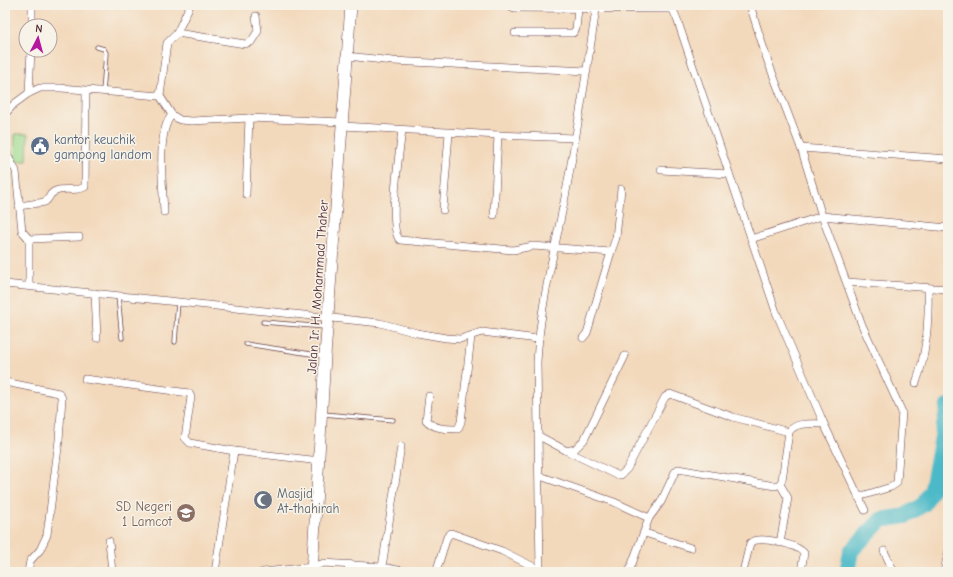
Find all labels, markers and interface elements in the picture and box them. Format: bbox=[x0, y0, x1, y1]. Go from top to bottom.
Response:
north arrow bbox=[18, 18, 58, 58]
text: N bbox=[35, 22, 43, 35]
place label: kantor keuchik gampong landom bbox=[54, 132, 152, 162]
public building icon: kantor keuchik gampong landom bbox=[29, 135, 51, 157]
street label: Jalan Ir. H. Mohammad Thaher bbox=[304, 199, 331, 375]
place label: Masjid At-thahirah bbox=[277, 486, 339, 516]
mosque icon: Masjid At-thahirah bbox=[252, 489, 274, 511]
place label: SD Negeri 1 Lamcot bbox=[116, 499, 173, 529]
school or university icon: SD Negeri 1 Lamcot bbox=[175, 502, 197, 524]

